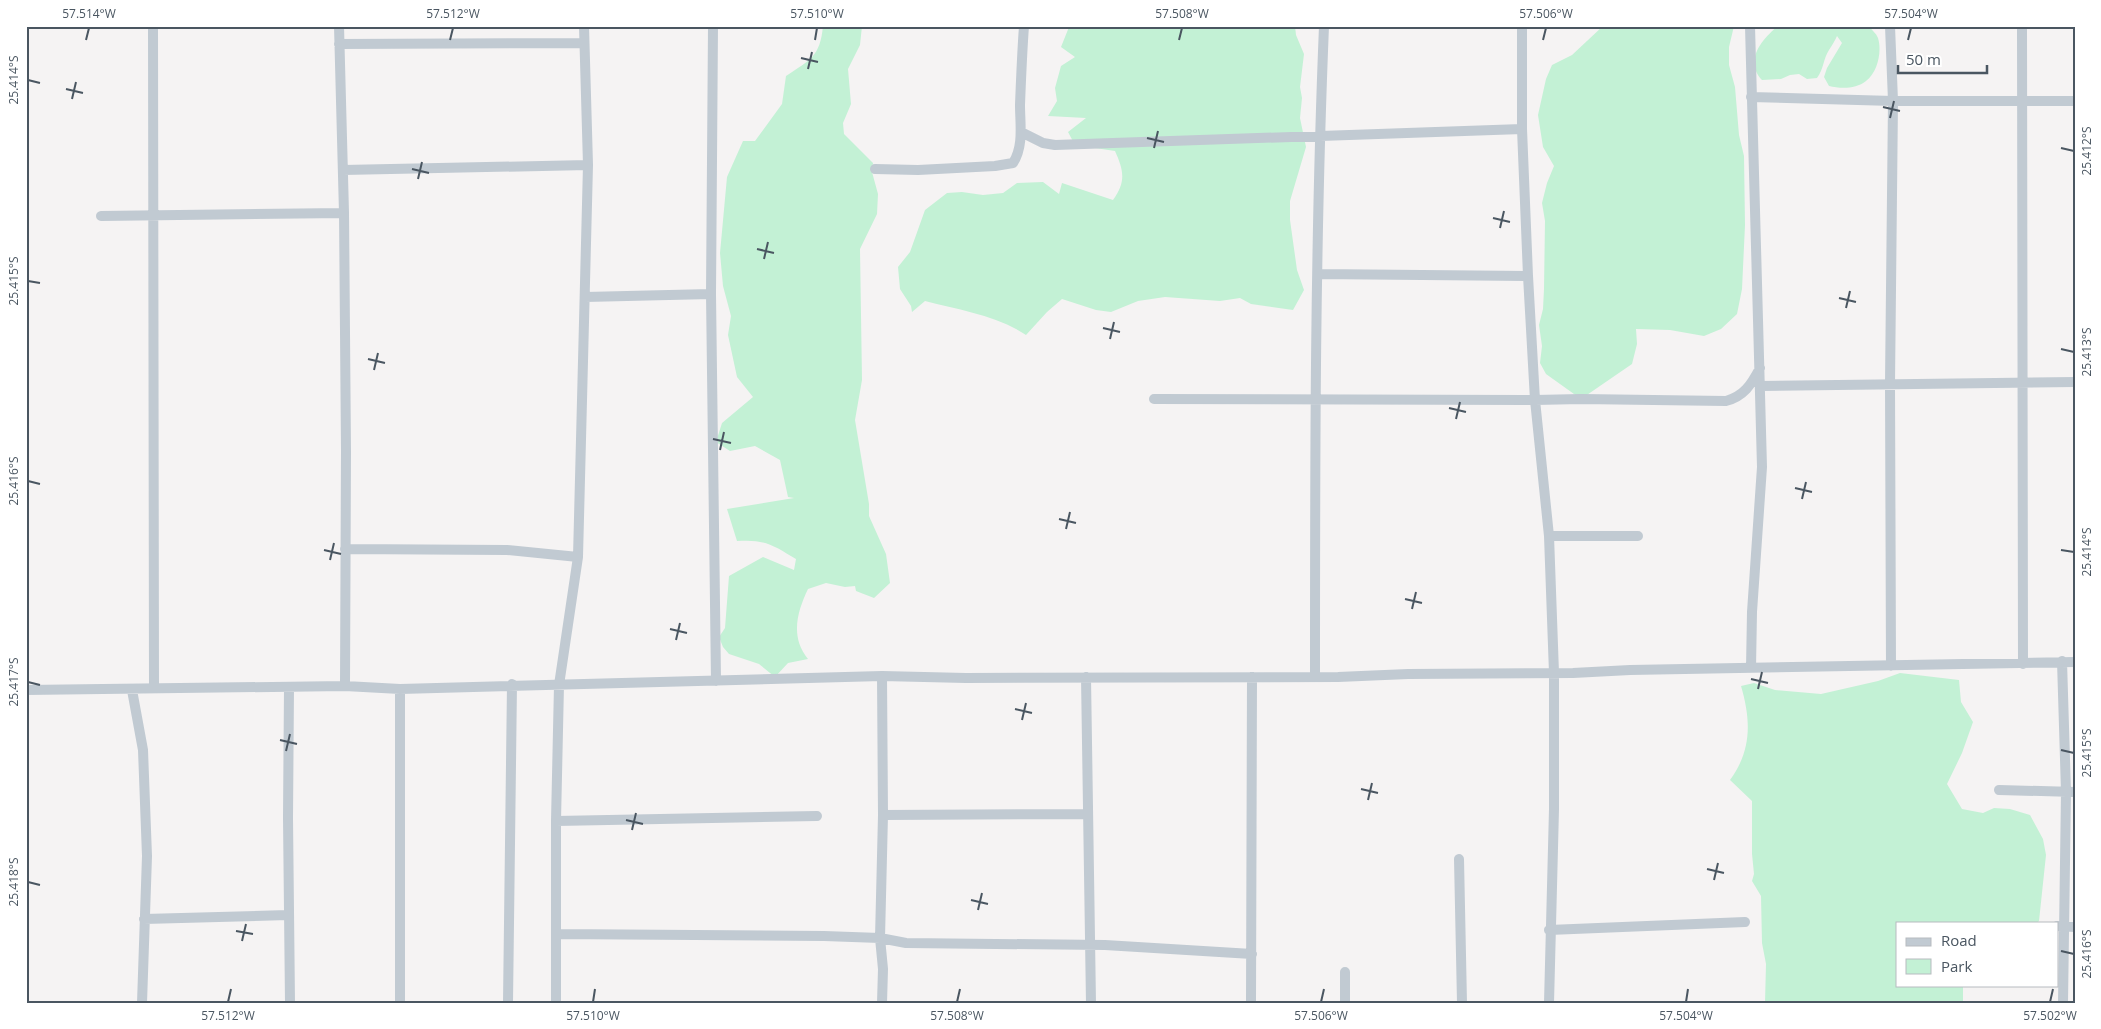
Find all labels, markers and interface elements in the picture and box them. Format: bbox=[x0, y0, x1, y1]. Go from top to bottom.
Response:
text: 57.514°W bbox=[62, 5, 116, 22]
text: 57.512°W bbox=[426, 5, 480, 22]
text: 57.510°W bbox=[790, 5, 844, 22]
text: 57.508°W bbox=[1155, 5, 1209, 22]
text: 57.506°W bbox=[1519, 5, 1573, 22]
text: 57.504°W bbox=[1884, 5, 1938, 22]
scale bar bbox=[1898, 42, 1987, 74]
text: 50 m bbox=[1906, 49, 1941, 69]
text: 25.414°S bbox=[5, 55, 22, 105]
text: 25.412°S bbox=[2078, 126, 2095, 176]
text: 25.415°S bbox=[5, 256, 22, 306]
text: 25.413°S bbox=[2078, 327, 2095, 377]
text: 25.416°S bbox=[5, 456, 22, 506]
text: 25.414°S bbox=[2078, 527, 2095, 577]
text: 25.417°S bbox=[5, 657, 22, 707]
text: 25.415°S bbox=[2078, 728, 2095, 778]
text: 25.418°S bbox=[5, 857, 22, 907]
legend bbox=[1896, 922, 2058, 986]
text: 25.416°S bbox=[2078, 929, 2095, 979]
text: Road bbox=[1941, 930, 1977, 950]
text: Park bbox=[1941, 956, 1972, 976]
text: 57.512°W bbox=[201, 1007, 255, 1024]
text: 57.510°W bbox=[566, 1007, 620, 1024]
text: 57.508°W bbox=[930, 1007, 984, 1024]
text: 57.506°W bbox=[1294, 1007, 1348, 1024]
text: 57.504°W bbox=[1659, 1007, 1713, 1024]
text: 57.502°W bbox=[2023, 1007, 2077, 1024]

